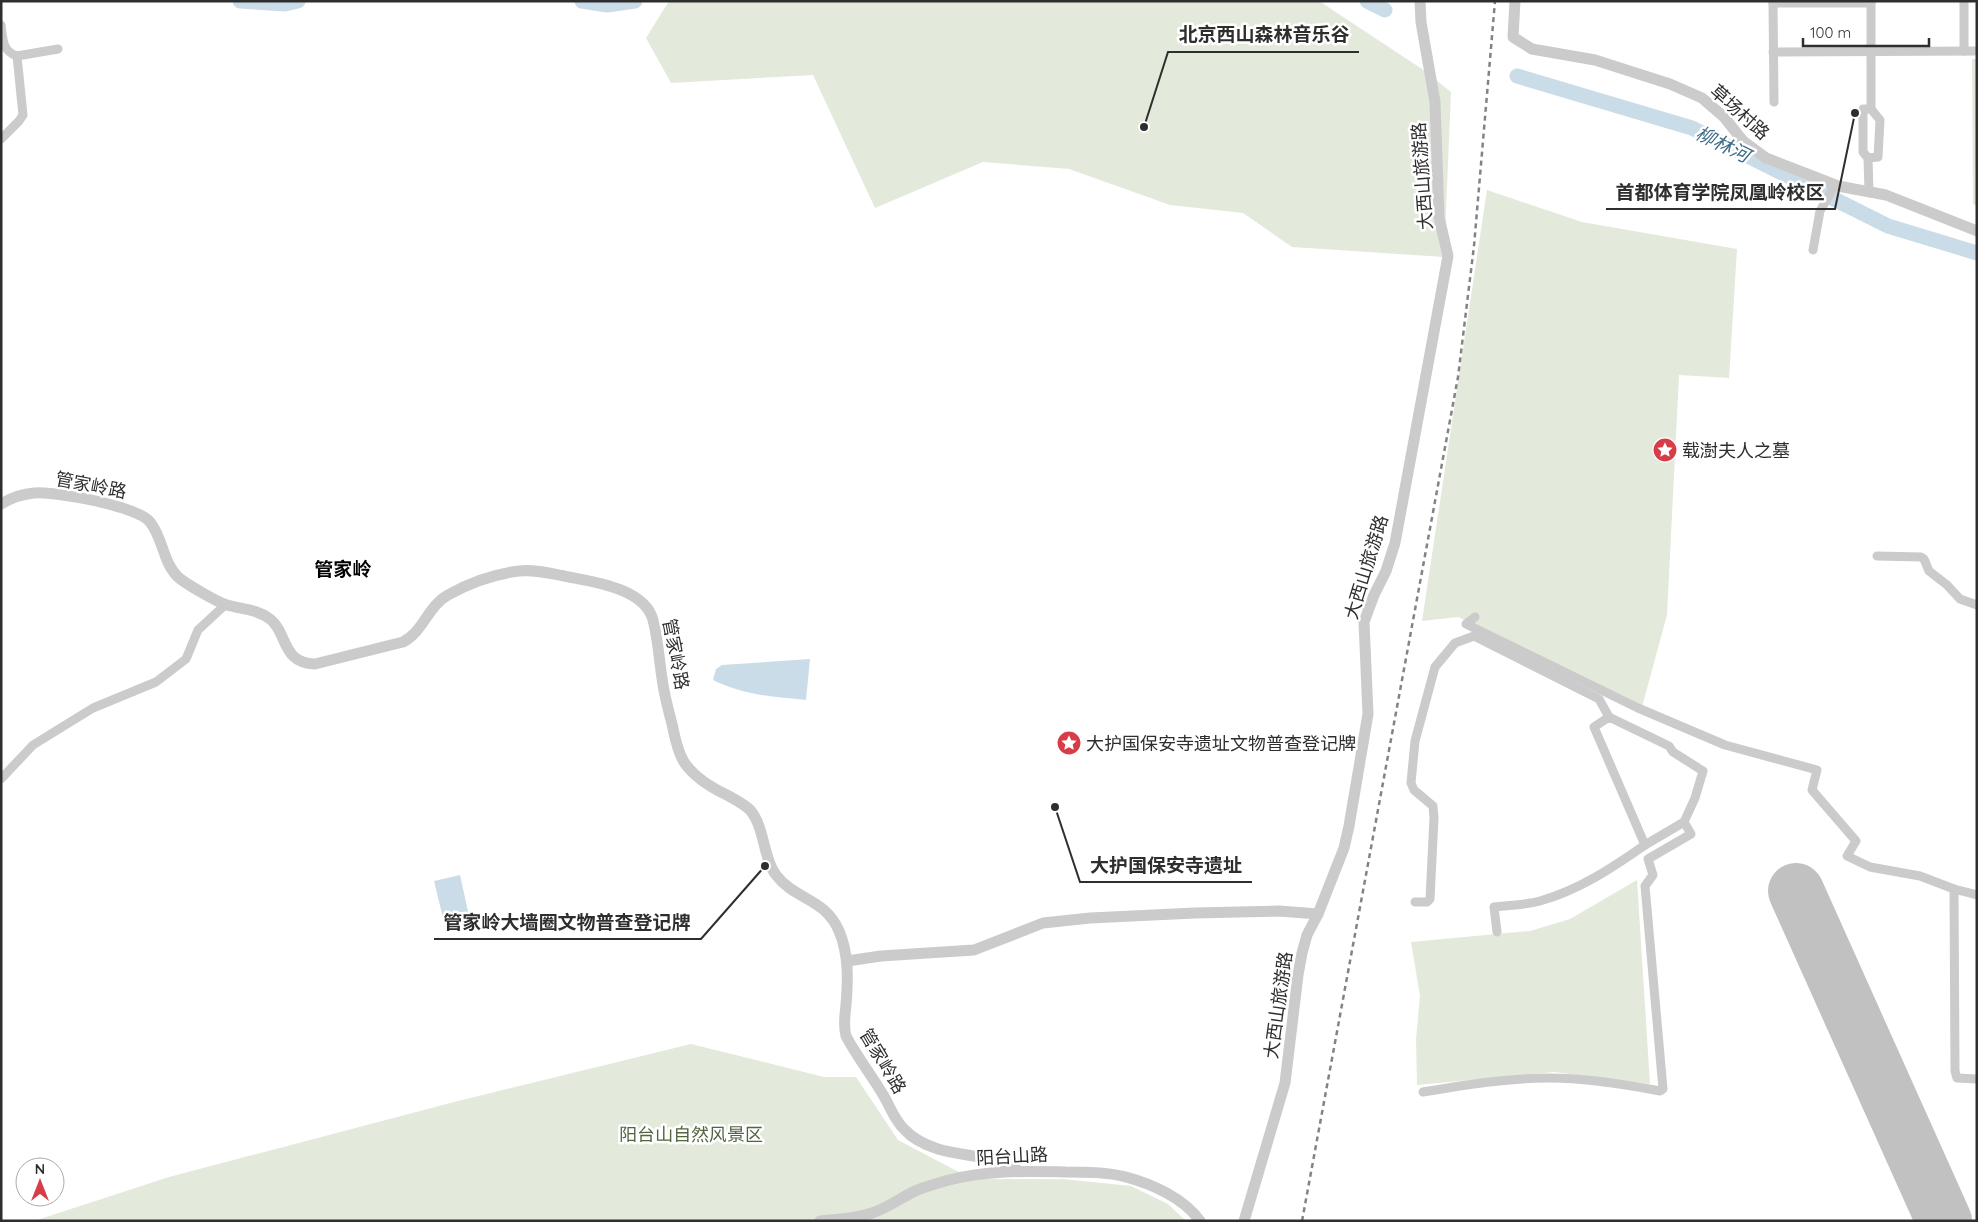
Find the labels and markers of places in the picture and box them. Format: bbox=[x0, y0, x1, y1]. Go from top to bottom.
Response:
callout: 北京西山森林音乐谷 bbox=[1168, 18, 1359, 52]
callout: 首都体育学院凤凰岭校区 bbox=[1606, 175, 1835, 209]
place icon: 载澍夫人之墓 bbox=[1652, 437, 1678, 463]
place label: 载澍夫人之墓 bbox=[1682, 439, 1790, 462]
place icon: 大护国保安寺遗址文物普查登记牌 bbox=[1056, 730, 1082, 756]
place label: 大护国保安寺遗址文物普查登记牌 bbox=[1086, 732, 1356, 755]
callout: 大护国保安寺遗址 bbox=[1080, 848, 1252, 882]
callout: 管家岭大墙圈文物普查登记牌 bbox=[434, 905, 701, 939]

